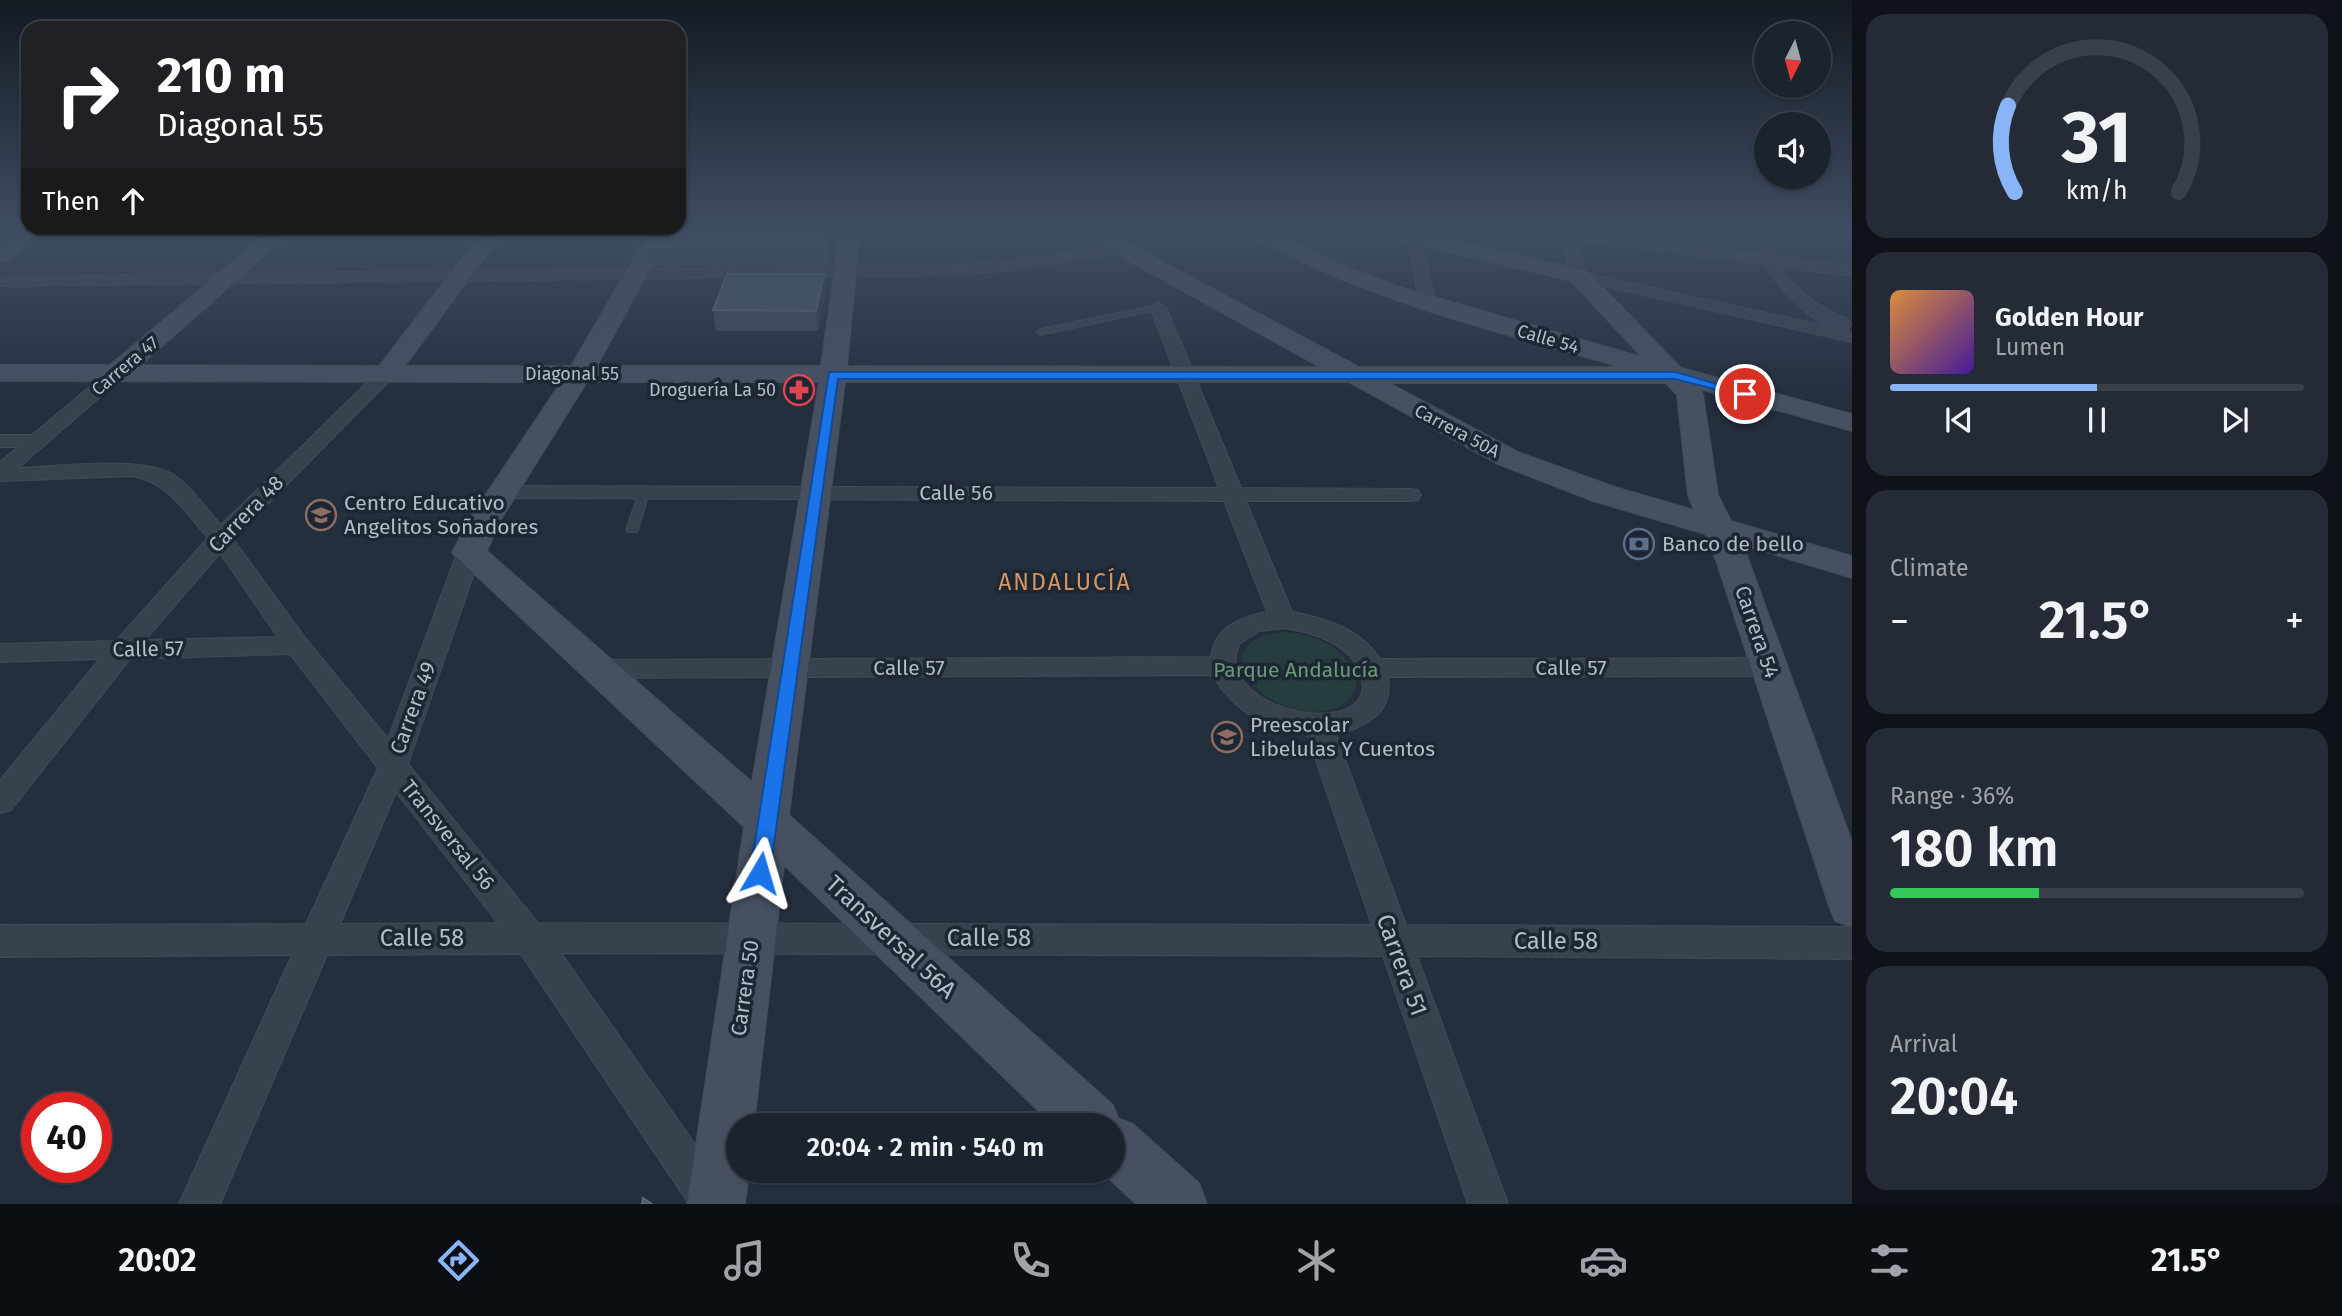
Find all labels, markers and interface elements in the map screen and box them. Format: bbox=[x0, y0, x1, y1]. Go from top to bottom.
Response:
north arrow bbox=[1754, 21, 1830, 98]
map controls bbox=[1754, 21, 1831, 189]
text: 210 m bbox=[157, 46, 286, 105]
icon: right bbox=[42, 49, 133, 140]
text: 31 bbox=[2061, 94, 2132, 181]
text: Diagonal 55 bbox=[157, 106, 324, 144]
button: sound bbox=[1754, 112, 1831, 189]
text: km/h bbox=[2066, 176, 2128, 206]
icon: ahead bbox=[114, 182, 152, 220]
text: Then bbox=[42, 186, 100, 217]
text: Golden Hour bbox=[1995, 302, 2143, 333]
street label: Calle 54 bbox=[1515, 320, 1582, 358]
street label: Carrera 47 bbox=[87, 332, 163, 400]
text: Lumen bbox=[1995, 333, 2065, 361]
street label: Diagonal 55 bbox=[525, 363, 619, 385]
pin bbox=[1715, 364, 1775, 424]
pharmacy icon: Droguería La 50 bbox=[782, 373, 816, 407]
icon: arrive bbox=[1726, 375, 1764, 413]
place label: Droguería La 50 bbox=[649, 379, 776, 401]
street label: Carrera 50A bbox=[1411, 399, 1504, 463]
icon: previous bbox=[1940, 401, 1978, 439]
icon: pause bbox=[2078, 401, 2116, 439]
icon: next bbox=[2216, 401, 2254, 439]
street label: Carrera 48 bbox=[203, 470, 289, 558]
street label: Calle 56 bbox=[919, 480, 993, 506]
place label: Centro Educativo Angelitos Soñadores bbox=[344, 490, 539, 540]
school or university icon: Centro Educativo Angelitos Soñadores bbox=[304, 498, 338, 532]
bank icon: Banco de bello bbox=[1622, 527, 1656, 561]
place label: Banco de bello bbox=[1662, 531, 1804, 557]
text: Climate bbox=[1890, 554, 1969, 582]
district label: ANDALUCÍA bbox=[998, 567, 1132, 596]
street label: Carrera 54 bbox=[1729, 582, 1785, 682]
text: 21.5° bbox=[2039, 589, 2155, 652]
text: − bbox=[1890, 598, 1909, 644]
text: + bbox=[2285, 598, 2304, 644]
street label: Calle 57 bbox=[112, 635, 184, 663]
street label: Calle 57 bbox=[873, 655, 945, 681]
street label: Calle 57 bbox=[1535, 655, 1607, 681]
park label: Parque Andalucía bbox=[1213, 657, 1379, 683]
street label: Carrera 49 bbox=[384, 658, 442, 758]
place label: Preescolar Libelulas Y Cuentos bbox=[1250, 712, 1435, 762]
school or university icon: Preescolar Libelulas Y Cuentos bbox=[1210, 720, 1244, 754]
street label: Transversal 56 bbox=[396, 775, 500, 895]
text: Range · 36% bbox=[1890, 782, 2014, 810]
text: 180 km bbox=[1890, 817, 2059, 880]
position arrow bbox=[723, 836, 797, 910]
street label: Transversal 56A bbox=[820, 870, 962, 1005]
street label: Carrera 51 bbox=[1371, 910, 1433, 1020]
street label: Calle 58 bbox=[380, 924, 464, 952]
street label: Calle 58 bbox=[947, 924, 1031, 952]
street label: Calle 58 bbox=[1514, 927, 1598, 955]
street label: Carrera 50 bbox=[725, 938, 765, 1038]
text: Arrival bbox=[1890, 1030, 1957, 1058]
text: 20:04 bbox=[1890, 1065, 2018, 1128]
speed limit sign: 40 bbox=[21, 1092, 112, 1183]
text: 20:04 · 2 min · 540 m bbox=[807, 1132, 1044, 1163]
icon: directions bbox=[434, 1236, 483, 1285]
icon: music bbox=[720, 1236, 769, 1285]
icon: phone bbox=[1006, 1236, 1055, 1285]
icon: climate bbox=[1292, 1236, 1341, 1285]
icon: car bbox=[1579, 1236, 1628, 1285]
icon: filters bbox=[1865, 1236, 1914, 1285]
text: 20:02 bbox=[119, 1241, 196, 1279]
text: 21.5° bbox=[2151, 1241, 2223, 1279]

